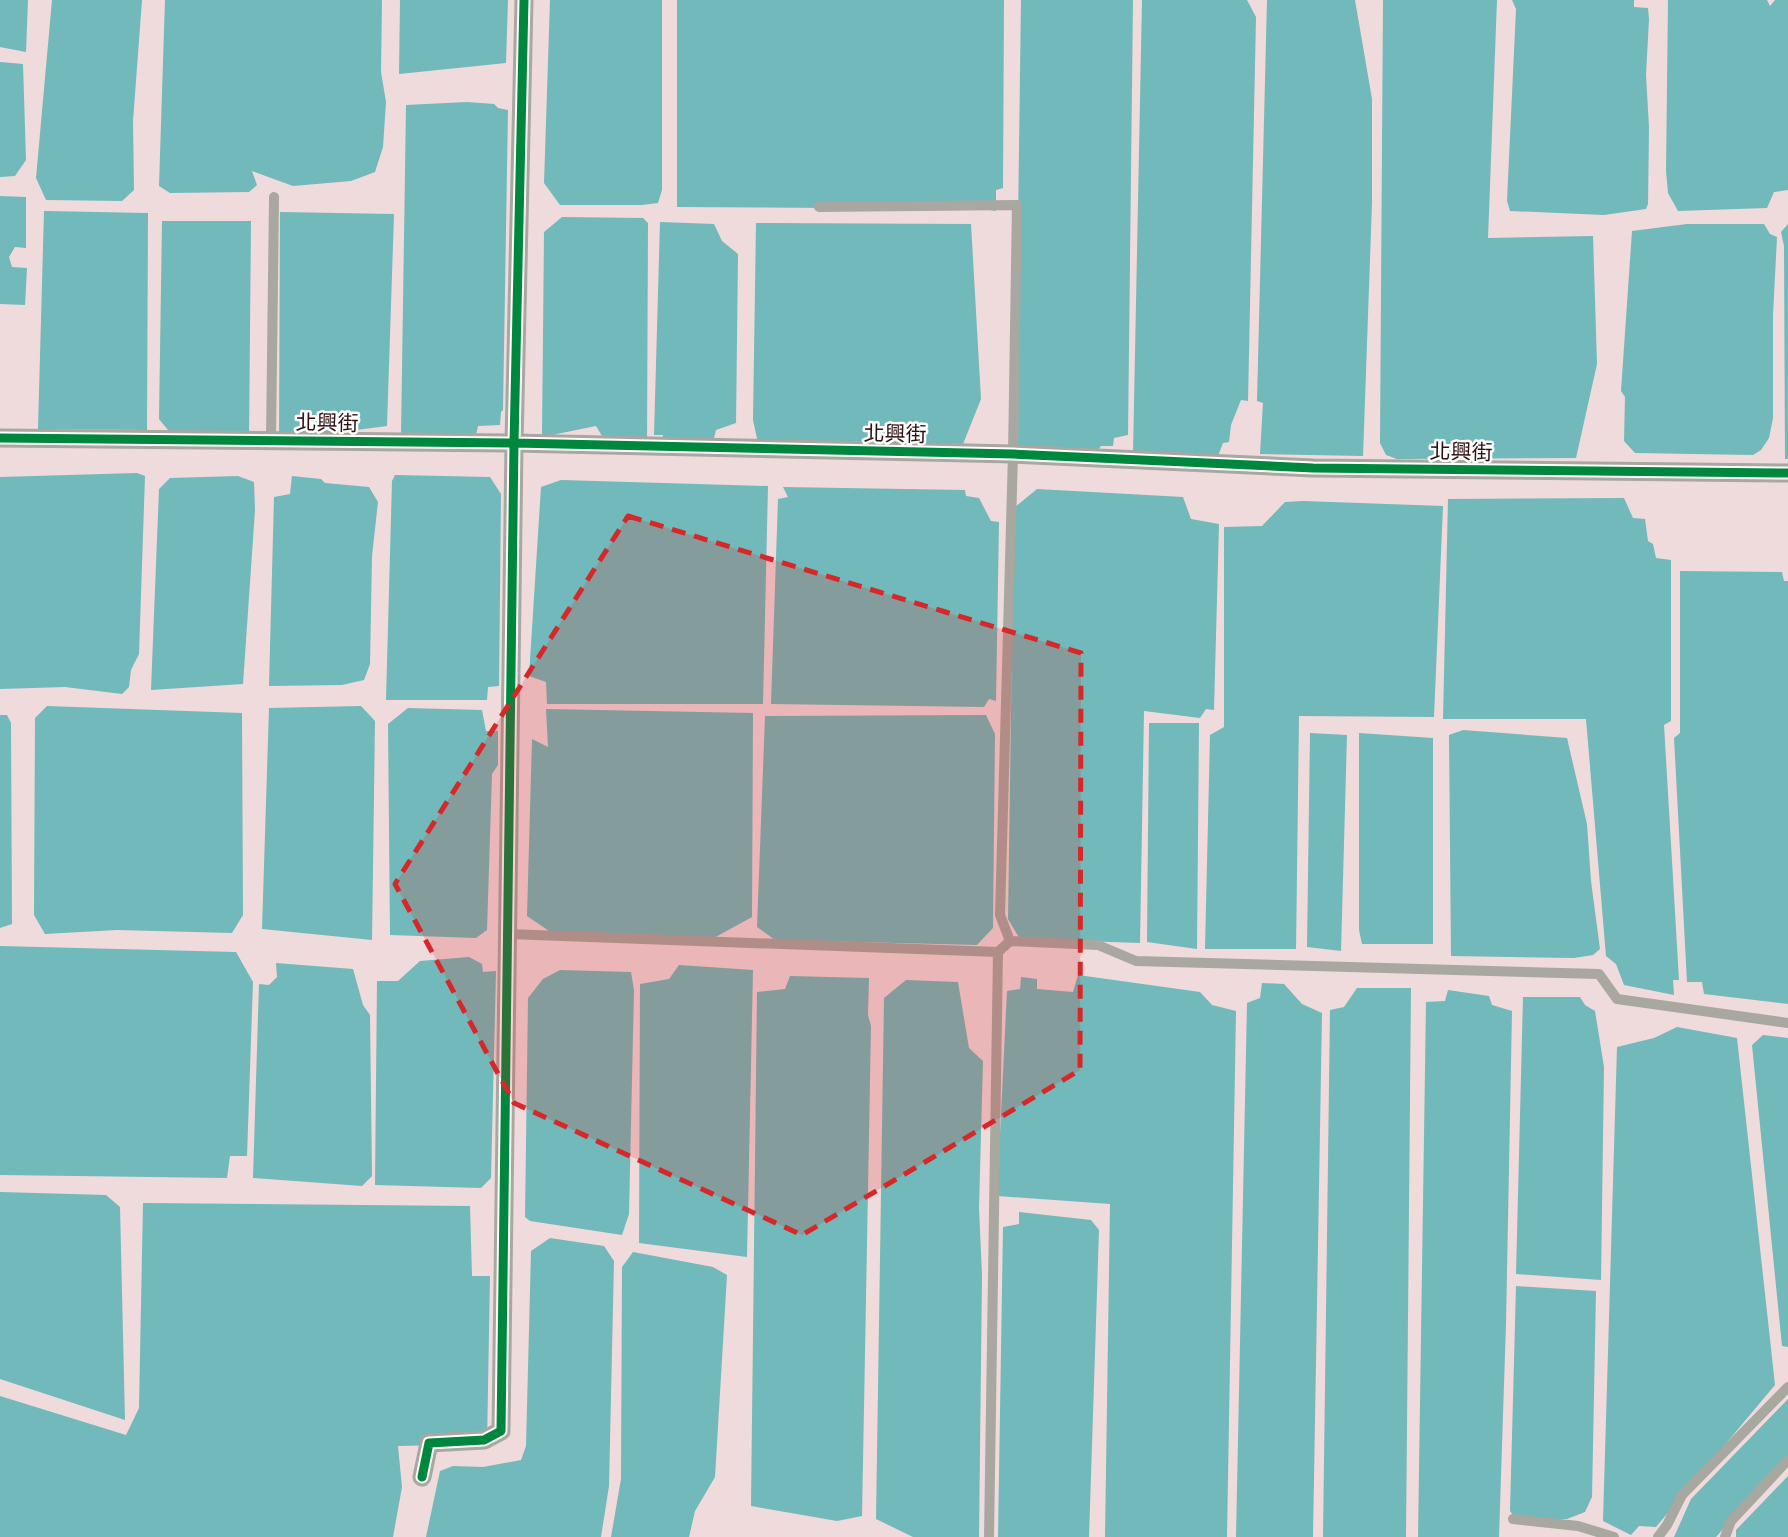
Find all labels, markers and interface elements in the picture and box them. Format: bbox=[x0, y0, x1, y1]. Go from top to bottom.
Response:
street label: 北興街 bbox=[295, 406, 359, 436]
street label: 北興街 bbox=[863, 417, 927, 447]
street label: 北興街 bbox=[1429, 435, 1493, 465]

